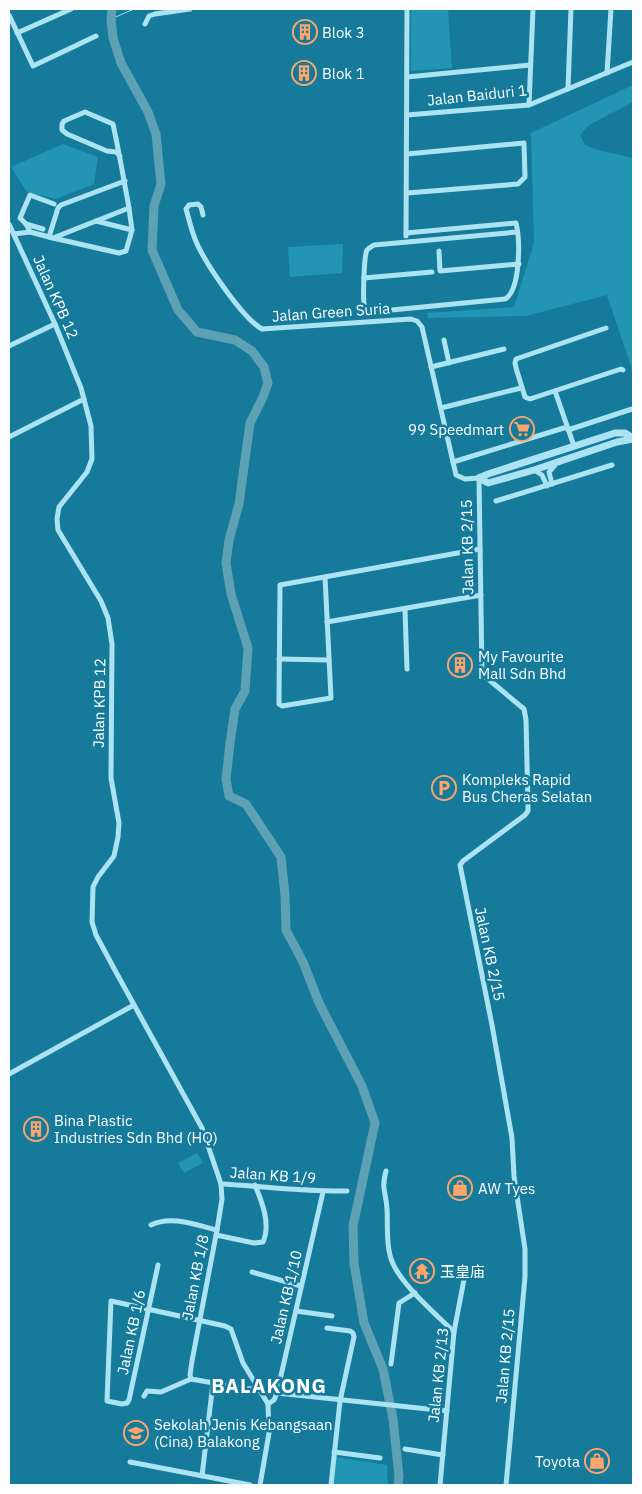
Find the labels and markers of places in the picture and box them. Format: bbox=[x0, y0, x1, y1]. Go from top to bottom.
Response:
building icon: Blok 3 bbox=[292, 19, 318, 45]
place label: Blok 3 bbox=[322, 23, 365, 42]
building icon: Blok 1 bbox=[291, 60, 317, 86]
place label: Blok 1 bbox=[322, 64, 365, 83]
supermarket icon: 99 Speedmart bbox=[509, 416, 535, 442]
place label: 99 Speedmart bbox=[408, 420, 504, 439]
place label: My Favourite Mall Sdn Bhd bbox=[478, 647, 566, 683]
building icon: My Favourite Mall Sdn Bhd bbox=[447, 652, 473, 678]
place label: Kompleks Rapid Bus Cheras Selatan bbox=[462, 770, 592, 806]
parking icon: Kompleks Rapid Bus Cheras Selatan bbox=[431, 775, 457, 801]
place label: Bina Plastic Industries Sdn Bhd (HQ) bbox=[54, 1111, 218, 1147]
building icon: Bina Plastic Industries Sdn Bhd (HQ) bbox=[23, 1116, 49, 1142]
shop icon: AW Tyes bbox=[447, 1175, 473, 1201]
place label: AW Tyes bbox=[478, 1179, 535, 1198]
temple icon: 玉皇庙 bbox=[409, 1258, 435, 1284]
place label: 玉皇庙 bbox=[440, 1262, 485, 1281]
place label: Sekolah Jenis Kebangsaan (Cina) Balakong bbox=[154, 1415, 333, 1451]
school or university icon: Sekolah Jenis Kebangsaan (Cina) Balakong bbox=[123, 1420, 149, 1446]
shop icon: Toyota bbox=[584, 1448, 610, 1474]
place label: Toyota bbox=[535, 1452, 580, 1471]

